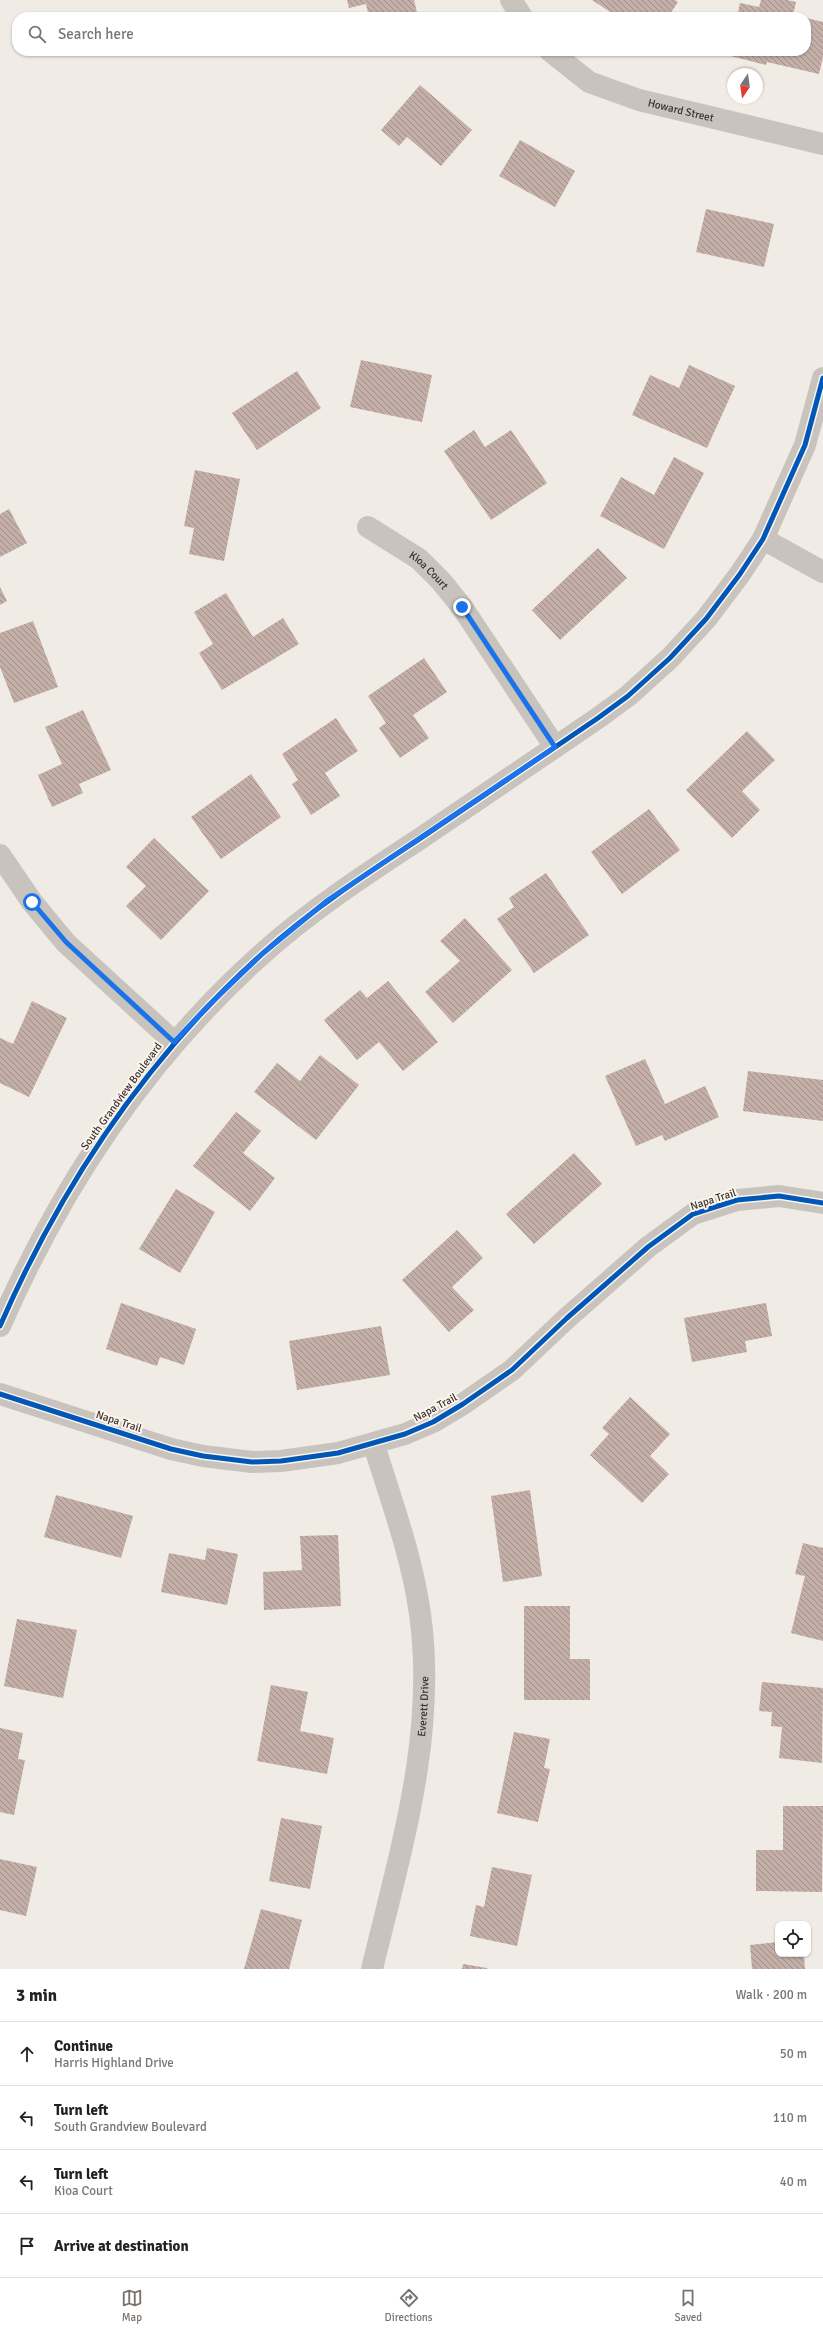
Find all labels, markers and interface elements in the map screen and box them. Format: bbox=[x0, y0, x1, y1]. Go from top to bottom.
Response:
search box bbox=[12, 12, 811, 56]
icon: search bbox=[26, 23, 48, 45]
text: Search here bbox=[58, 25, 134, 43]
north arrow bbox=[727, 68, 763, 104]
street label: Howard Street bbox=[646, 96, 715, 125]
street label: Kioa Court bbox=[407, 549, 451, 592]
route end bbox=[453, 598, 471, 616]
route start bbox=[23, 893, 41, 911]
street label: South Grandview Boulevard bbox=[78, 1040, 165, 1152]
street label: Napa Trail bbox=[689, 1186, 738, 1213]
street label: Napa Trail bbox=[411, 1391, 459, 1424]
street label: Napa Trail bbox=[94, 1408, 143, 1435]
street label: Everett Drive bbox=[415, 1676, 431, 1737]
map controls bbox=[775, 1921, 811, 1957]
button: locate bbox=[775, 1921, 811, 1957]
text: 3 min bbox=[16, 1985, 57, 2006]
text: Walk · 200 m bbox=[736, 1987, 807, 2003]
text: Continue bbox=[54, 2037, 113, 2055]
icon: ahead bbox=[16, 2043, 38, 2065]
text: 50 m bbox=[780, 2046, 807, 2062]
text: Harris Highland Drive bbox=[54, 2055, 174, 2071]
text: Turn left bbox=[54, 2101, 108, 2119]
icon: left bbox=[16, 2107, 38, 2129]
text: 110 m bbox=[773, 2110, 807, 2126]
text: South Grandview Boulevard bbox=[54, 2119, 207, 2135]
text: Turn left bbox=[54, 2165, 108, 2183]
icon: left bbox=[16, 2171, 38, 2193]
text: 40 m bbox=[780, 2174, 807, 2190]
text: Kioa Court bbox=[54, 2183, 113, 2199]
icon: arrive bbox=[16, 2235, 38, 2257]
text: Arrive at destination bbox=[54, 2237, 189, 2255]
tab: Map bbox=[121, 2287, 143, 2324]
tab: Directions bbox=[385, 2287, 433, 2324]
tab: Saved bbox=[674, 2287, 702, 2324]

